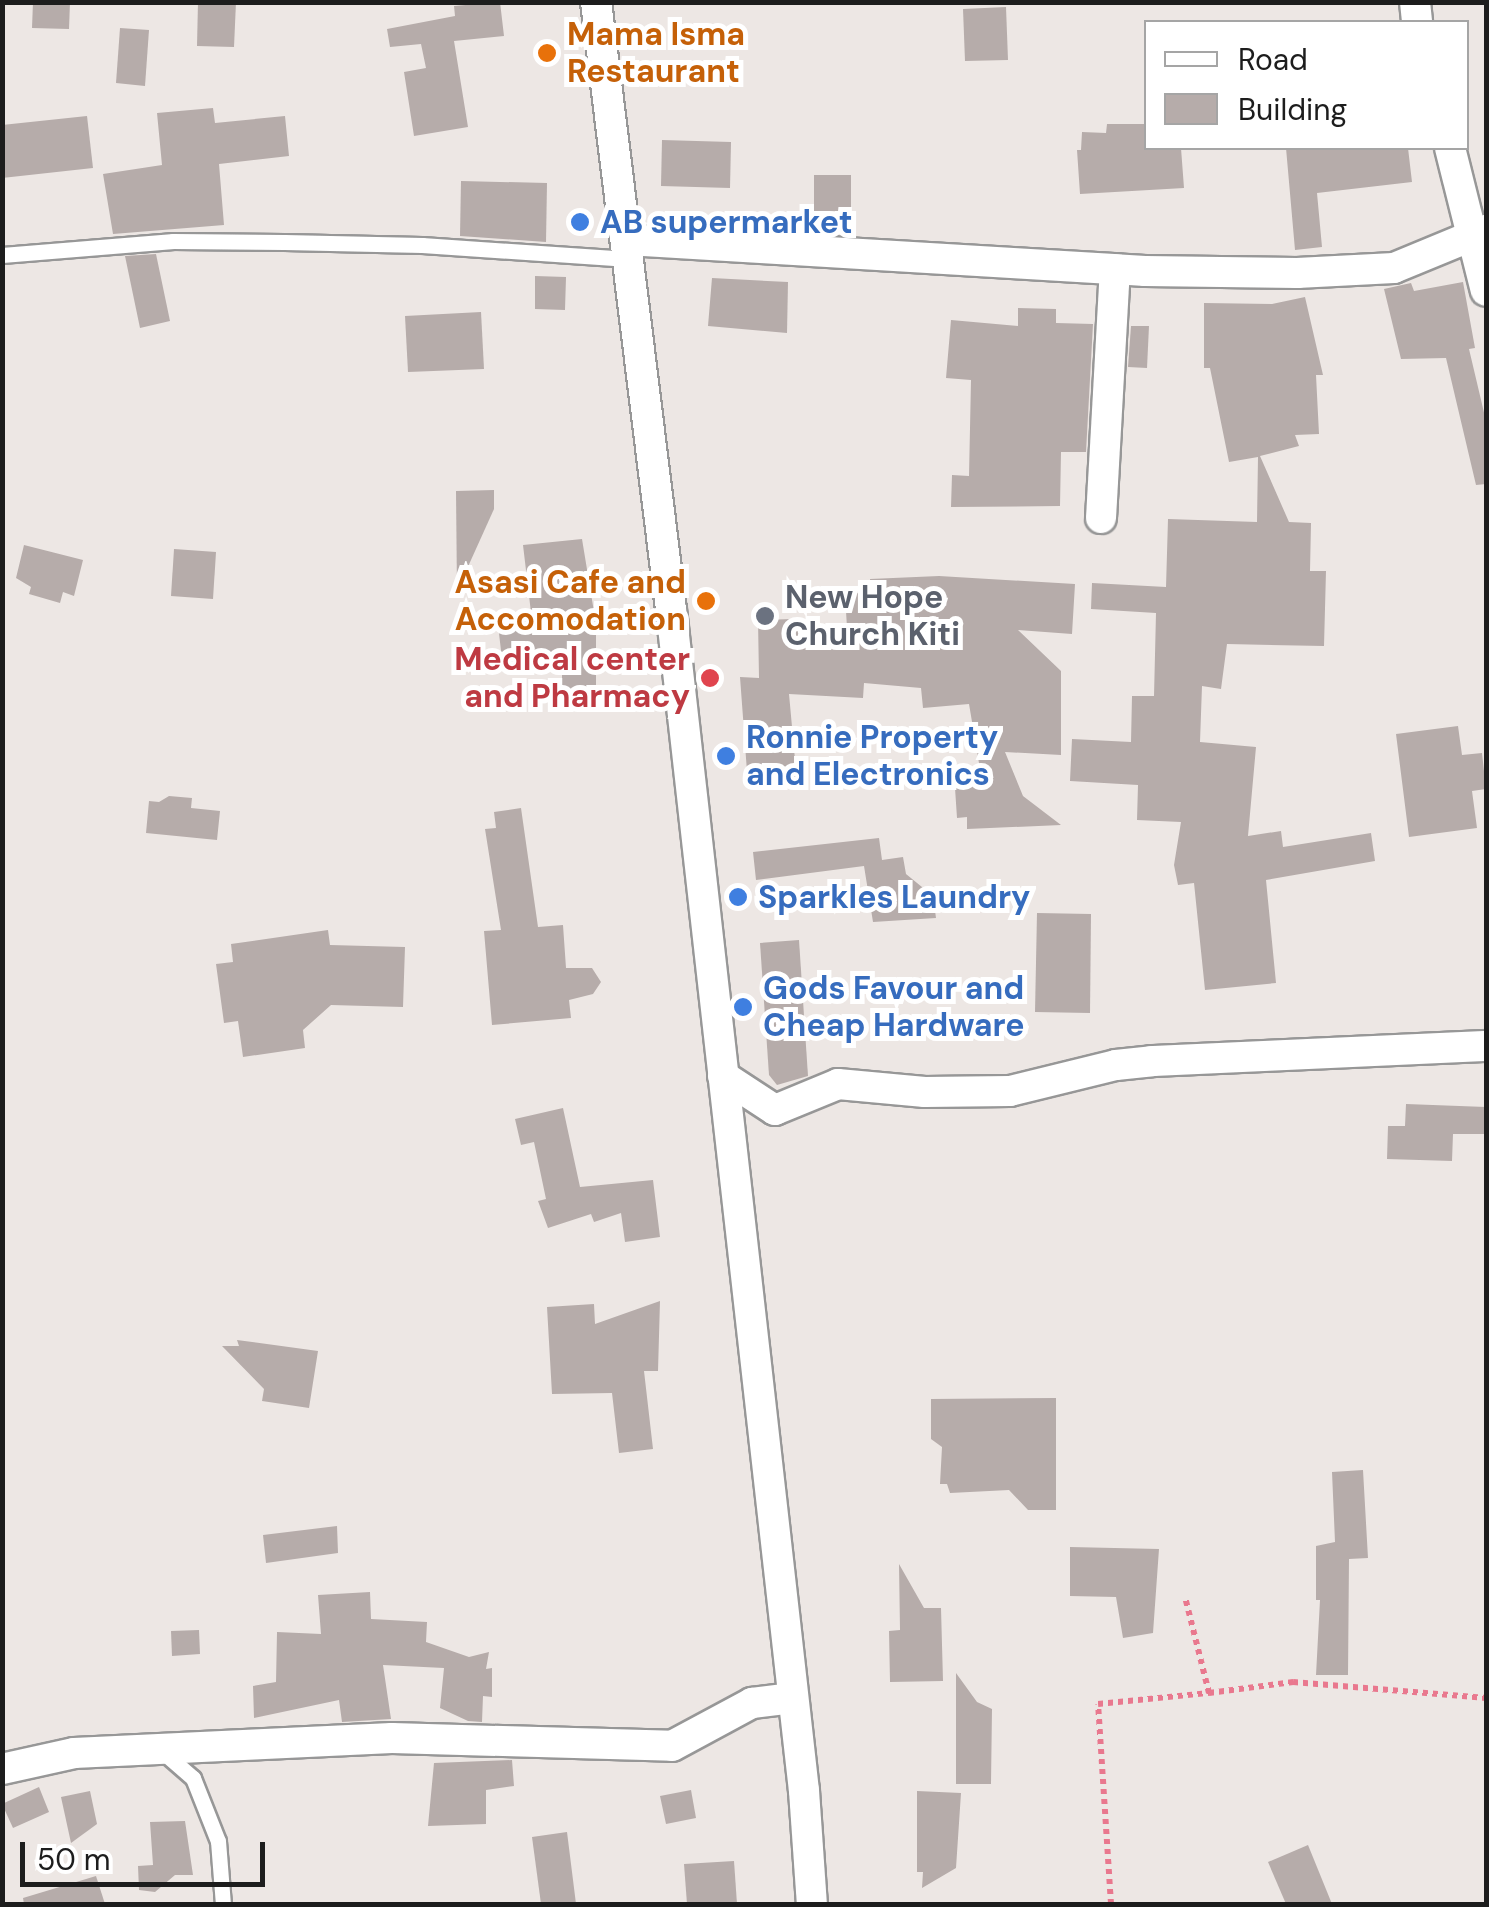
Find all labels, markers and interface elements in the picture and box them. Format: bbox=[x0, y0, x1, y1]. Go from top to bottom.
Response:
place label: Mama Isma Restaurant bbox=[567, 16, 745, 91]
legend bbox=[1144, 20, 1469, 150]
text: Road bbox=[1238, 40, 1308, 79]
marker: Mama Isma Restaurant bbox=[536, 42, 558, 64]
text: Building bbox=[1238, 90, 1347, 129]
place label: AB supermarket bbox=[600, 203, 853, 241]
marker: AB supermarket bbox=[569, 211, 591, 233]
place label: Asasi Cafe and Accomodation bbox=[454, 564, 686, 639]
place label: New Hope Church Kiti bbox=[785, 579, 960, 654]
marker: Asasi Cafe and Accomodation bbox=[695, 590, 717, 612]
marker: New Hope Church Kiti bbox=[754, 605, 776, 627]
place label: Medical center and Pharmacy bbox=[454, 641, 690, 716]
marker: Medical center and Pharmacy bbox=[699, 667, 721, 689]
place label: Ronnie Property and Electronics bbox=[746, 719, 998, 794]
marker: Ronnie Property and Electronics bbox=[715, 745, 737, 767]
place label: Sparkles Laundry bbox=[758, 878, 1030, 916]
marker: Sparkles Laundry bbox=[727, 886, 749, 908]
place label: Gods Favour and Cheap Hardware bbox=[763, 970, 1025, 1045]
marker: Gods Favour and Cheap Hardware bbox=[732, 996, 754, 1018]
scale bar bbox=[25, 1822, 270, 1884]
text: 50 m bbox=[37, 1840, 111, 1879]

